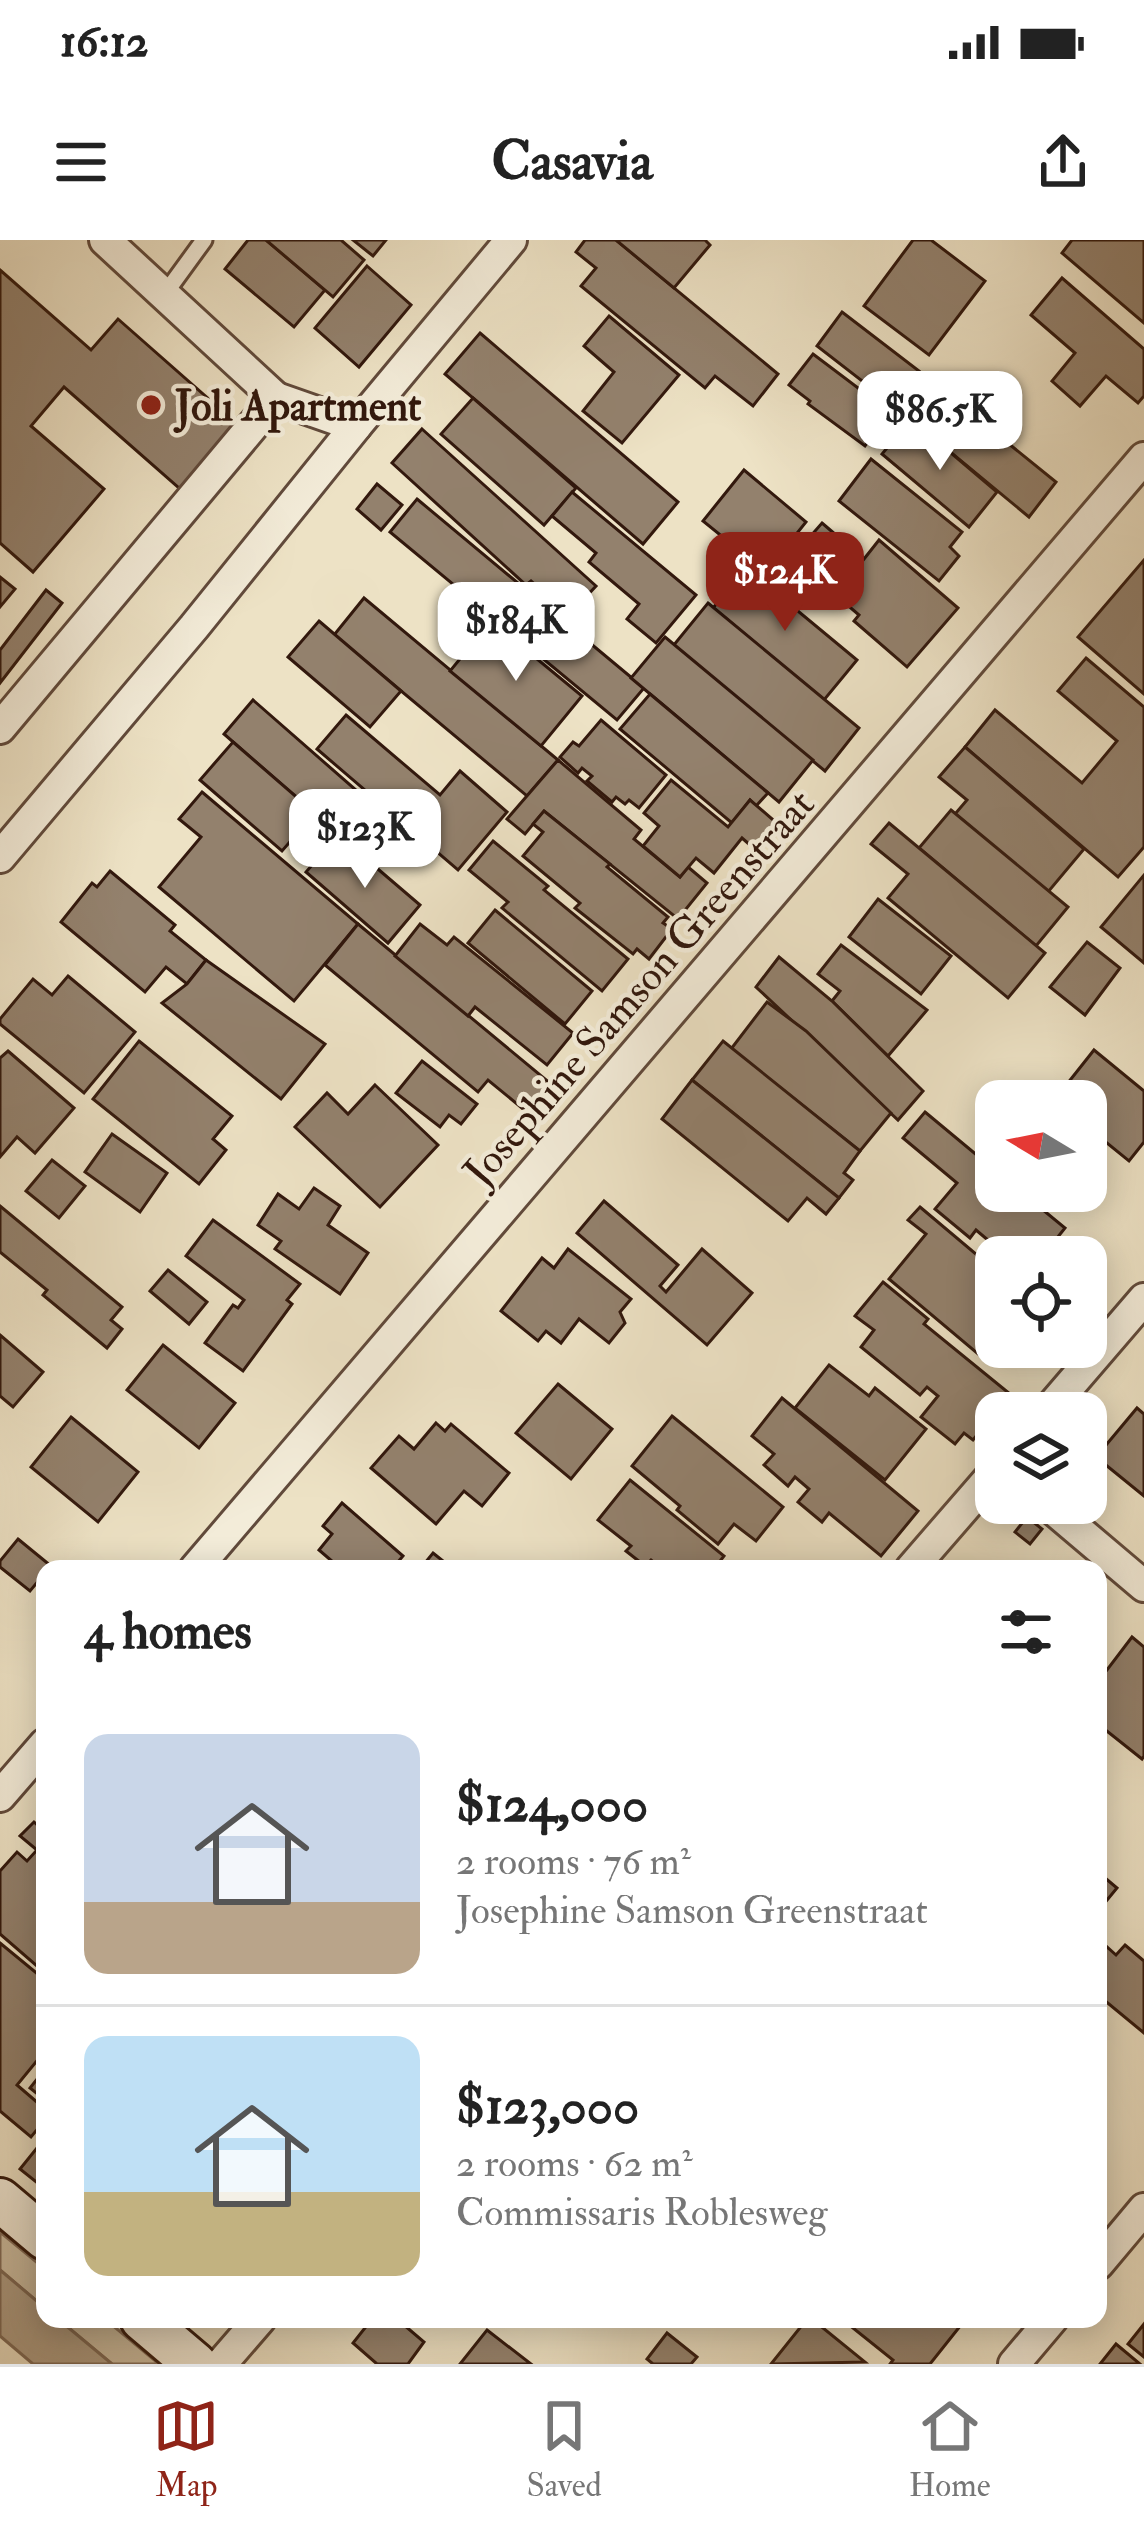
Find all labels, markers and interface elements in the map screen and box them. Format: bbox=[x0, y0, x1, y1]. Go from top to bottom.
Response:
text: 16:12 bbox=[60, 14, 149, 70]
text: Casavia bbox=[491, 128, 653, 196]
icon: menu bbox=[48, 129, 114, 195]
icon: share bbox=[1030, 129, 1096, 195]
pin: $86.5K bbox=[842, 371, 1038, 473]
place label: Joli Apartment bbox=[173, 381, 422, 433]
text: $86.5K bbox=[884, 385, 996, 434]
marker: Joli Apartment bbox=[138, 392, 164, 418]
pin: $124K bbox=[701, 532, 869, 634]
text: $124K bbox=[733, 546, 837, 595]
pin: $184K bbox=[432, 582, 600, 684]
text: $184K bbox=[465, 596, 567, 645]
street label: Josephine Samson Greenstraat bbox=[452, 779, 826, 1198]
pin: $123K bbox=[281, 789, 449, 891]
text: $123K bbox=[316, 803, 414, 852]
north arrow bbox=[975, 1080, 1107, 1212]
map controls bbox=[975, 1080, 1107, 1524]
button: locate bbox=[975, 1236, 1107, 1368]
button: layers bbox=[975, 1392, 1107, 1524]
icon: filters bbox=[993, 1599, 1059, 1665]
text: 4 homes bbox=[84, 1600, 252, 1664]
text: $124,000 bbox=[456, 1773, 648, 1837]
icon: home bbox=[180, 1782, 324, 1926]
text: 2 rooms · 76 m² bbox=[456, 1837, 691, 1886]
text: Josephine Samson Greenstraat bbox=[456, 1886, 928, 1935]
text: $123,000 bbox=[456, 2075, 639, 2139]
icon: home bbox=[180, 2084, 324, 2228]
text: 2 rooms · 62 m² bbox=[456, 2139, 693, 2188]
text: Commissaris Roblesweg bbox=[456, 2188, 828, 2237]
tab: Map bbox=[153, 2393, 219, 2506]
tab: Saved bbox=[526, 2393, 602, 2506]
tab: Home bbox=[909, 2393, 991, 2506]

